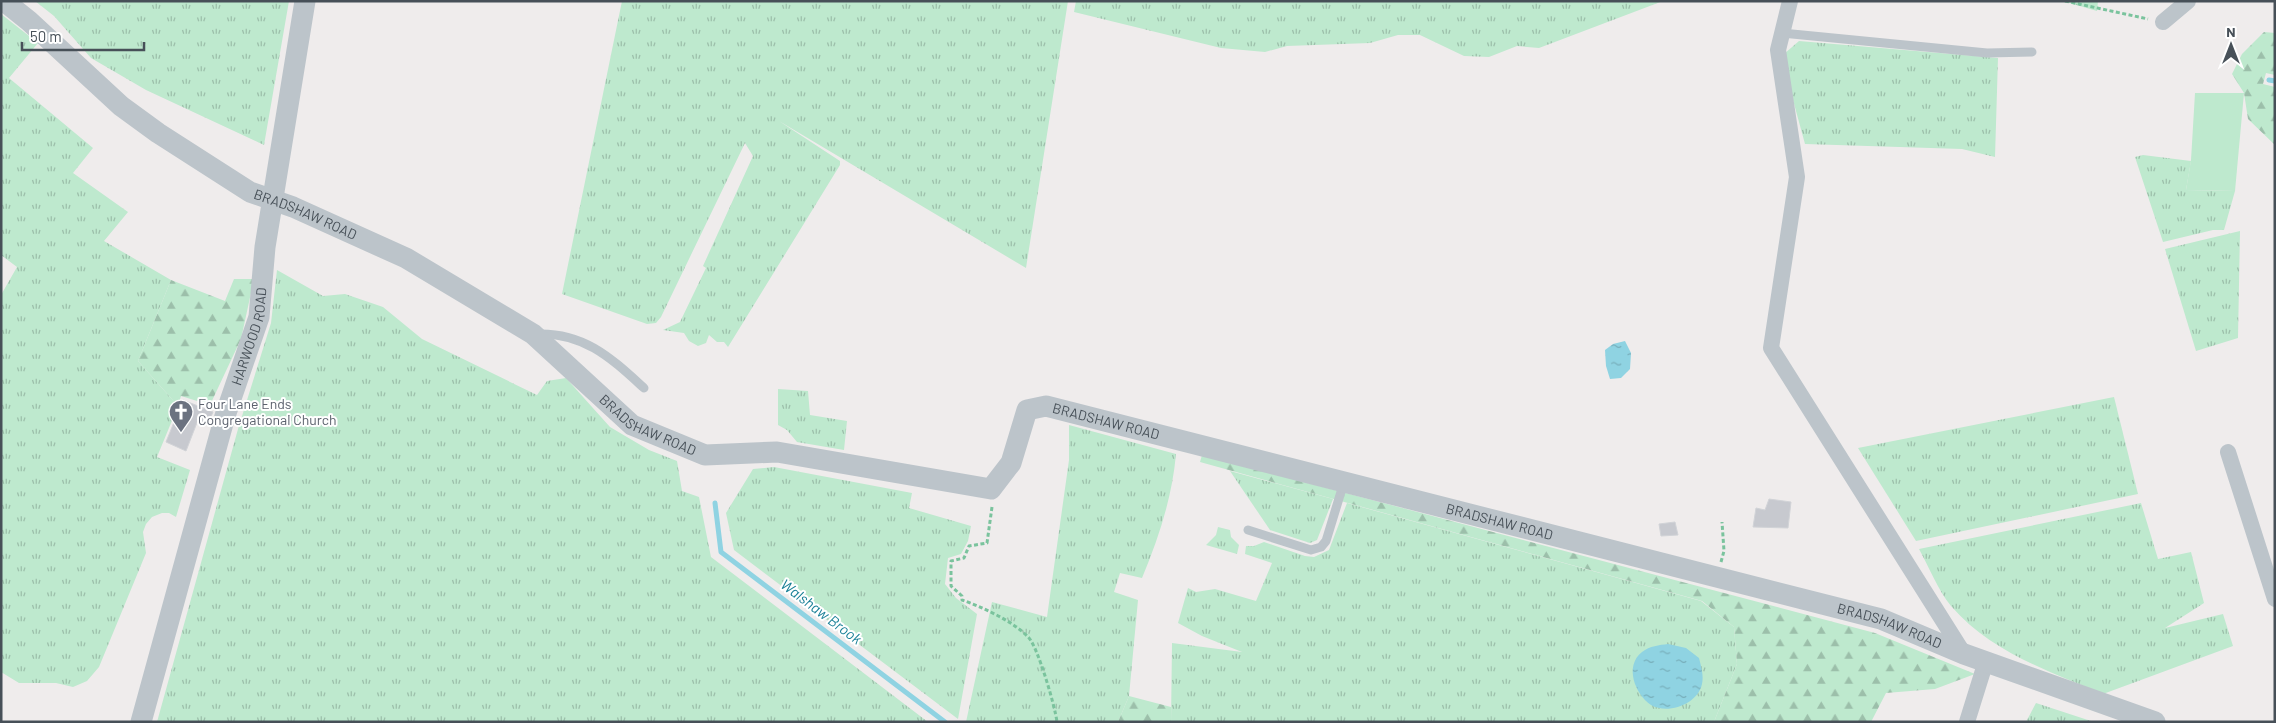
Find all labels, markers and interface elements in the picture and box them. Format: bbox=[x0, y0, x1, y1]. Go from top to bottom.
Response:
scale bar bbox=[22, 20, 145, 52]
north arrow bbox=[2206, 20, 2256, 70]
text: N bbox=[2226, 23, 2236, 40]
text: 50 m bbox=[30, 27, 62, 45]
street label: BRADSHAW ROAD bbox=[252, 185, 360, 243]
street label: HARWOOD ROAD bbox=[227, 287, 270, 387]
street label: BRADSHAW ROAD bbox=[596, 390, 699, 458]
place label: Four Lane Ends Congregational Church bbox=[198, 395, 337, 428]
church icon: Four Lane Ends Congregational Church bbox=[168, 399, 194, 433]
street label: BRADSHAW ROAD bbox=[1051, 399, 1161, 443]
street label: BRADSHAW ROAD bbox=[1444, 499, 1555, 543]
water label: Walshaw Brook bbox=[777, 575, 866, 648]
street label: BRADSHAW ROAD bbox=[1836, 599, 1944, 652]

